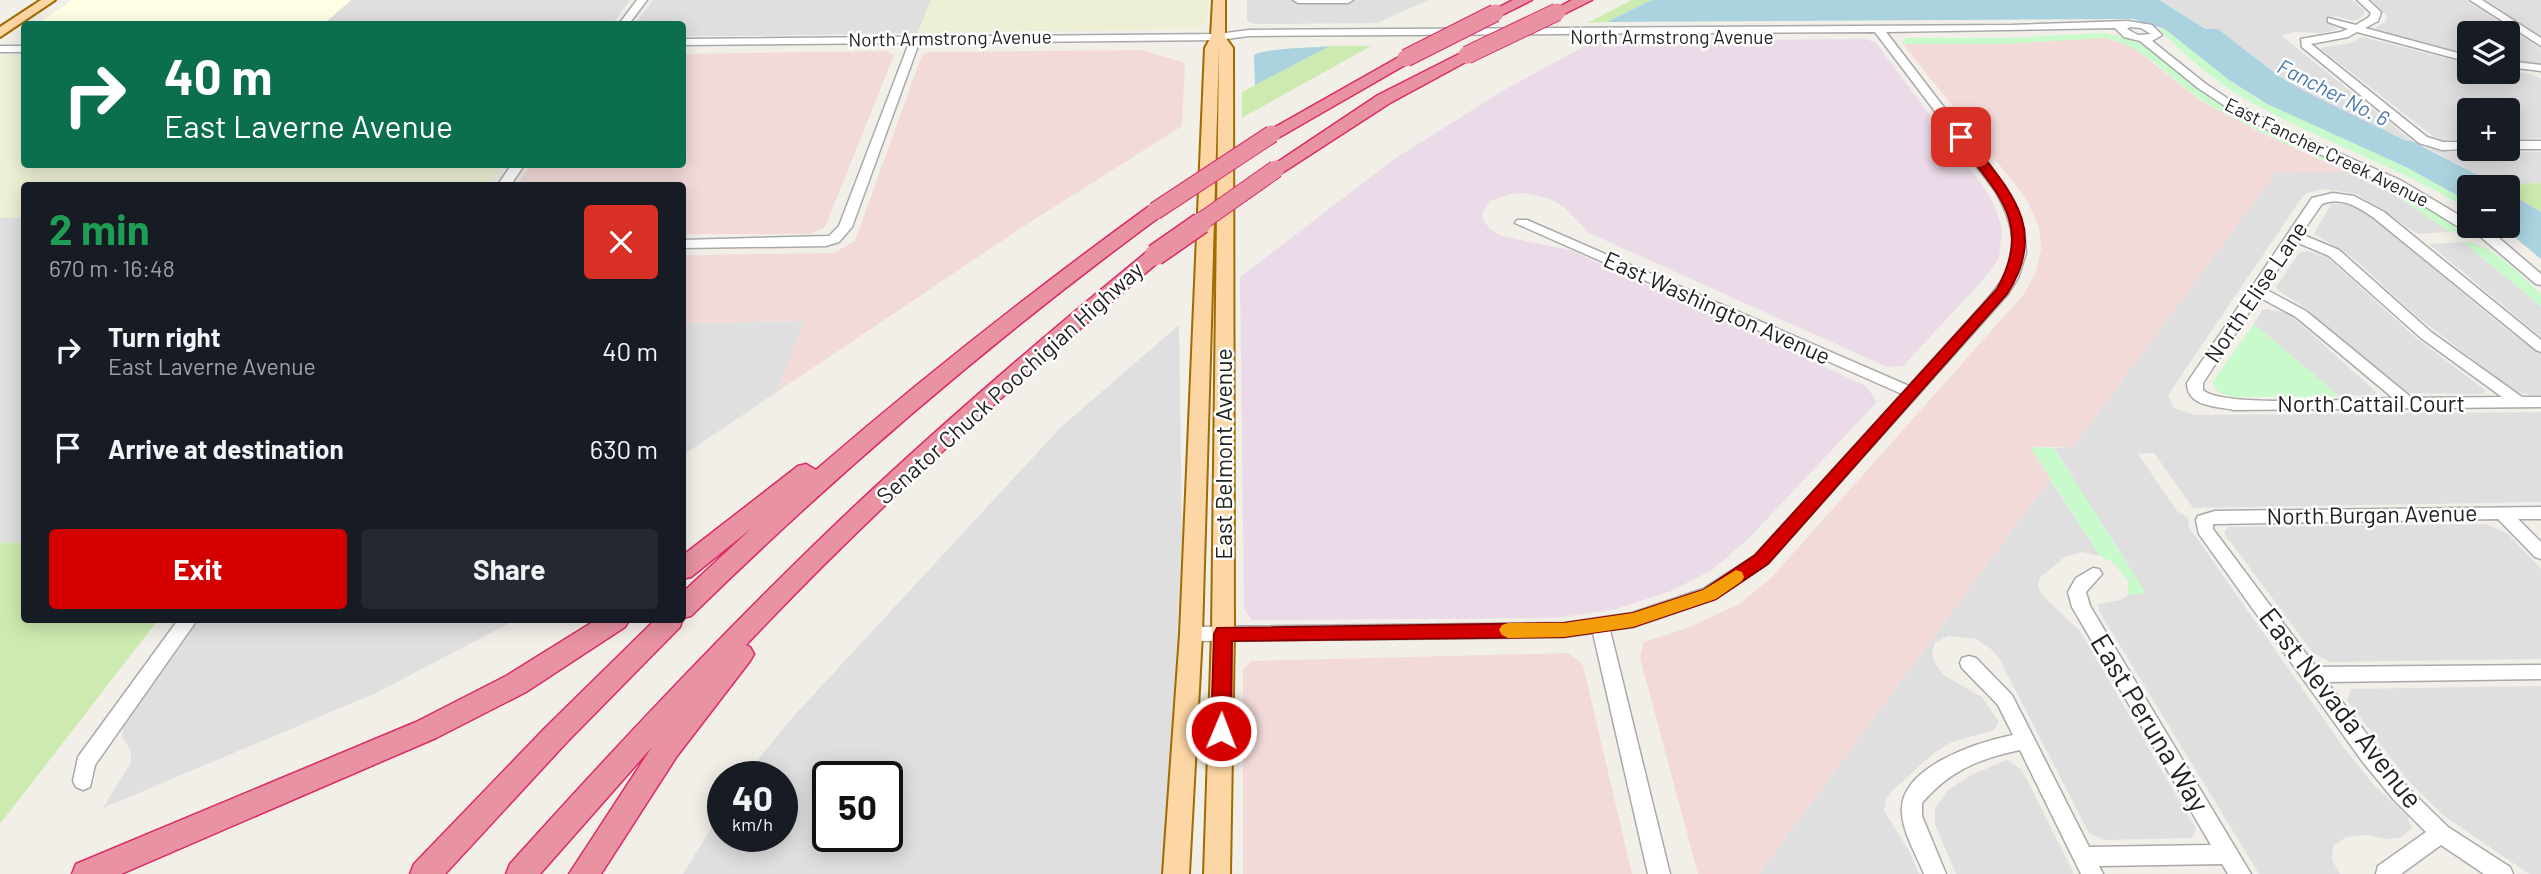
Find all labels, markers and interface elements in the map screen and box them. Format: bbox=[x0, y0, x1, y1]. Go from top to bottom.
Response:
map controls bbox=[2457, 21, 2520, 238]
button: layers bbox=[2457, 21, 2520, 84]
street label: North Armstrong Avenue bbox=[848, 24, 1052, 51]
street label: North Armstrong Avenue bbox=[1570, 25, 1774, 48]
text: 40 m bbox=[164, 46, 272, 105]
icon: right bbox=[49, 49, 140, 140]
water label: Fancher No. 6 bbox=[2274, 53, 2394, 131]
street label: East Fancher Creek Avenue bbox=[2221, 92, 2433, 211]
button: + bbox=[2457, 98, 2520, 161]
text: East Laverne Avenue bbox=[164, 106, 453, 144]
pin bbox=[1931, 107, 1991, 167]
icon: arrive bbox=[1942, 118, 1980, 156]
button: − bbox=[2457, 175, 2520, 238]
text: 2 min bbox=[49, 203, 150, 253]
button: close bbox=[584, 205, 658, 279]
street label: North Elise Lane bbox=[2198, 215, 2313, 367]
street label: East Washington Avenue bbox=[1600, 244, 1835, 370]
text: 670 m · 16:48 bbox=[49, 254, 175, 282]
street label: Senator Chuck Poochigian Highway bbox=[870, 255, 1149, 510]
text: Turn right bbox=[108, 321, 221, 352]
icon: right bbox=[49, 331, 87, 369]
text: 40 m bbox=[602, 335, 658, 366]
street label: East Belmont Avenue bbox=[1209, 348, 1237, 560]
text: East Laverne Avenue bbox=[108, 352, 316, 380]
street label: North Cattail Court bbox=[2277, 389, 2465, 417]
icon: arrive bbox=[49, 429, 87, 467]
text: Arrive at destination bbox=[108, 433, 344, 464]
text: 630 m bbox=[590, 433, 658, 464]
street label: North Burgan Avenue bbox=[2266, 498, 2478, 530]
button: Exit bbox=[49, 529, 347, 609]
button: Share bbox=[361, 529, 658, 609]
street label: East Nevada Avenue bbox=[2253, 600, 2431, 815]
street label: East Peruna Way bbox=[2084, 627, 2217, 818]
position arrow bbox=[1184, 694, 1258, 768]
speed limit sign: 50 bbox=[812, 761, 903, 852]
text: 40 bbox=[732, 776, 773, 818]
text: km/h bbox=[732, 813, 773, 835]

